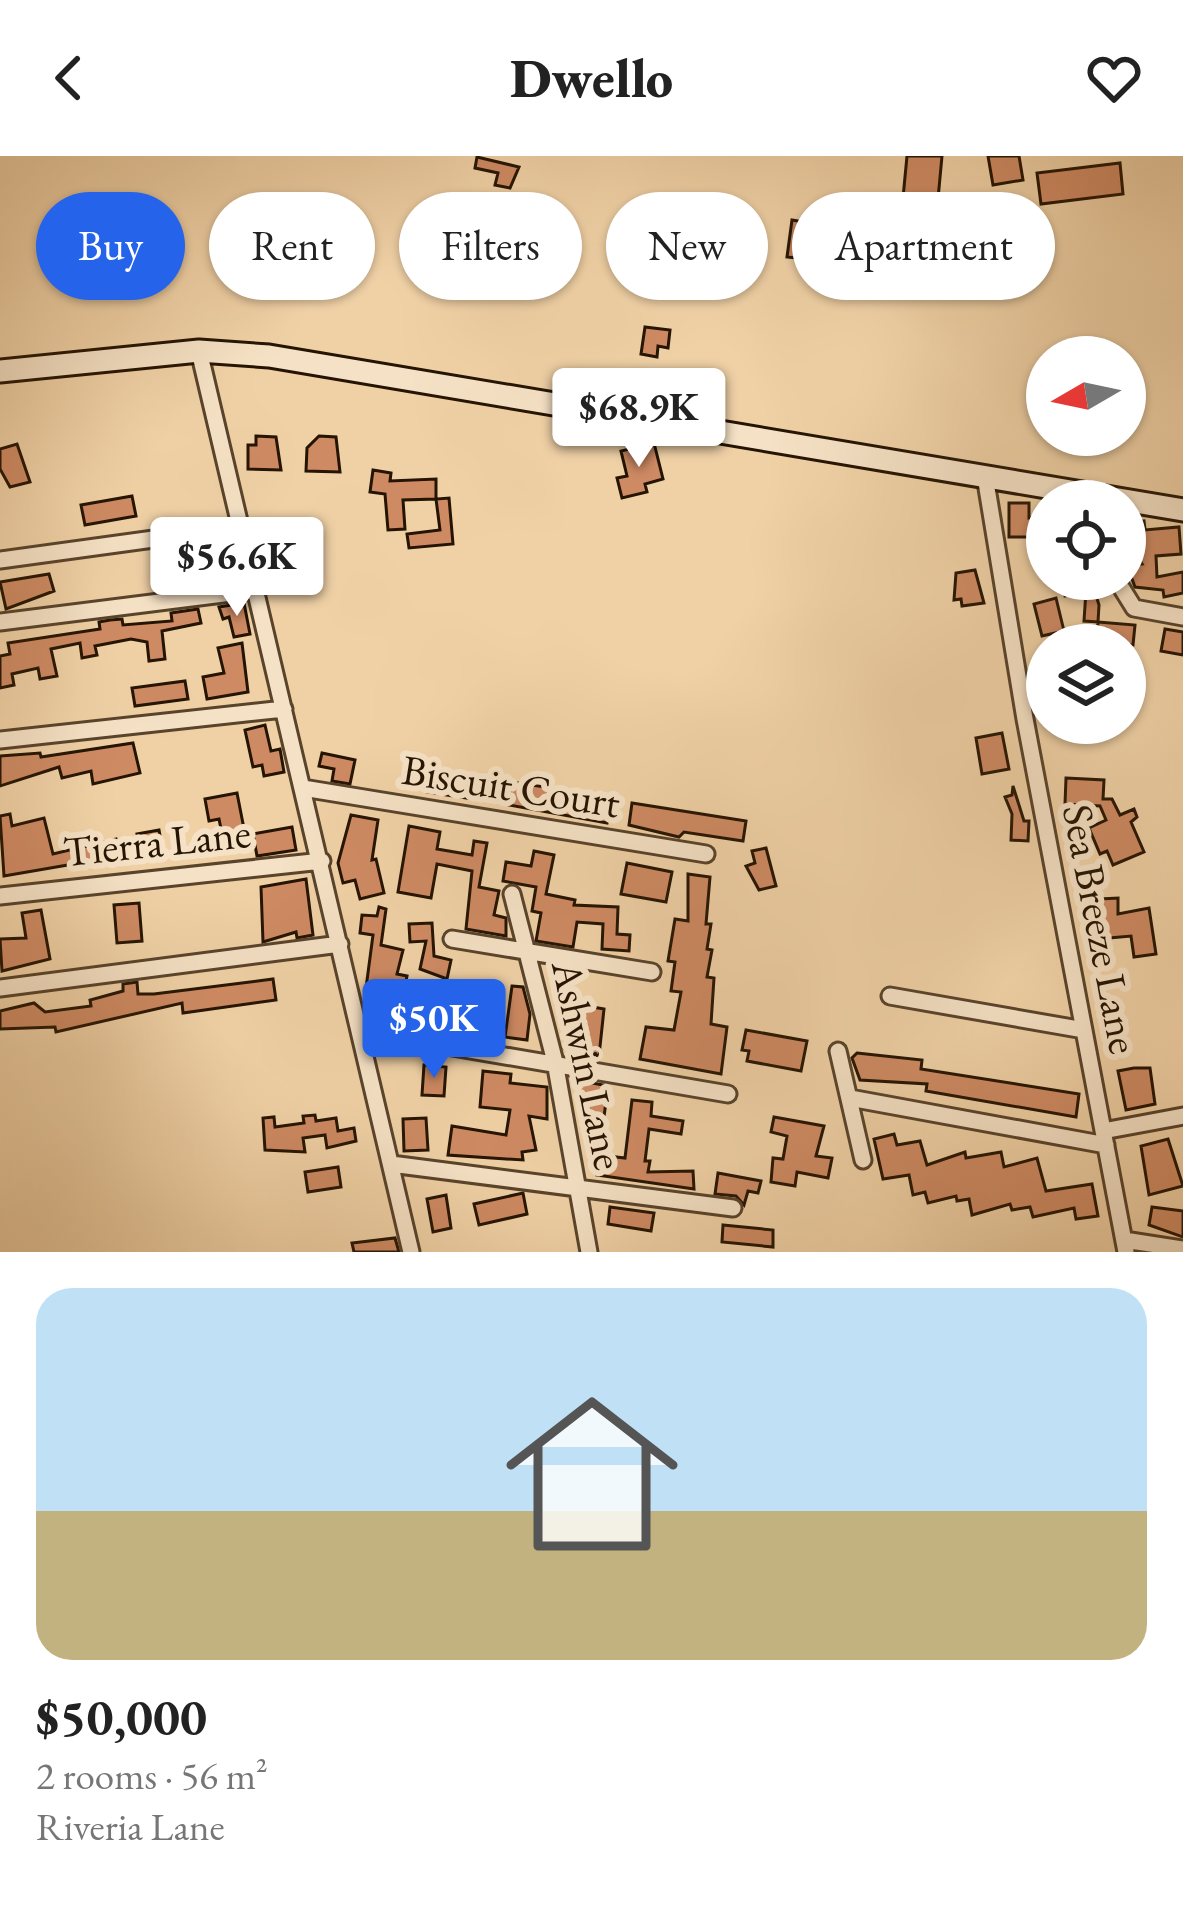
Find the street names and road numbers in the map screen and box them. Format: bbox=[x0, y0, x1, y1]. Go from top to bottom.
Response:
street label: Biscuit Court bbox=[398, 742, 624, 830]
street label: Sea Breeze Lane bbox=[1050, 800, 1152, 1058]
street label: Tierra Lane bbox=[61, 805, 253, 879]
street label: Ashwin Lane bbox=[539, 954, 637, 1175]

